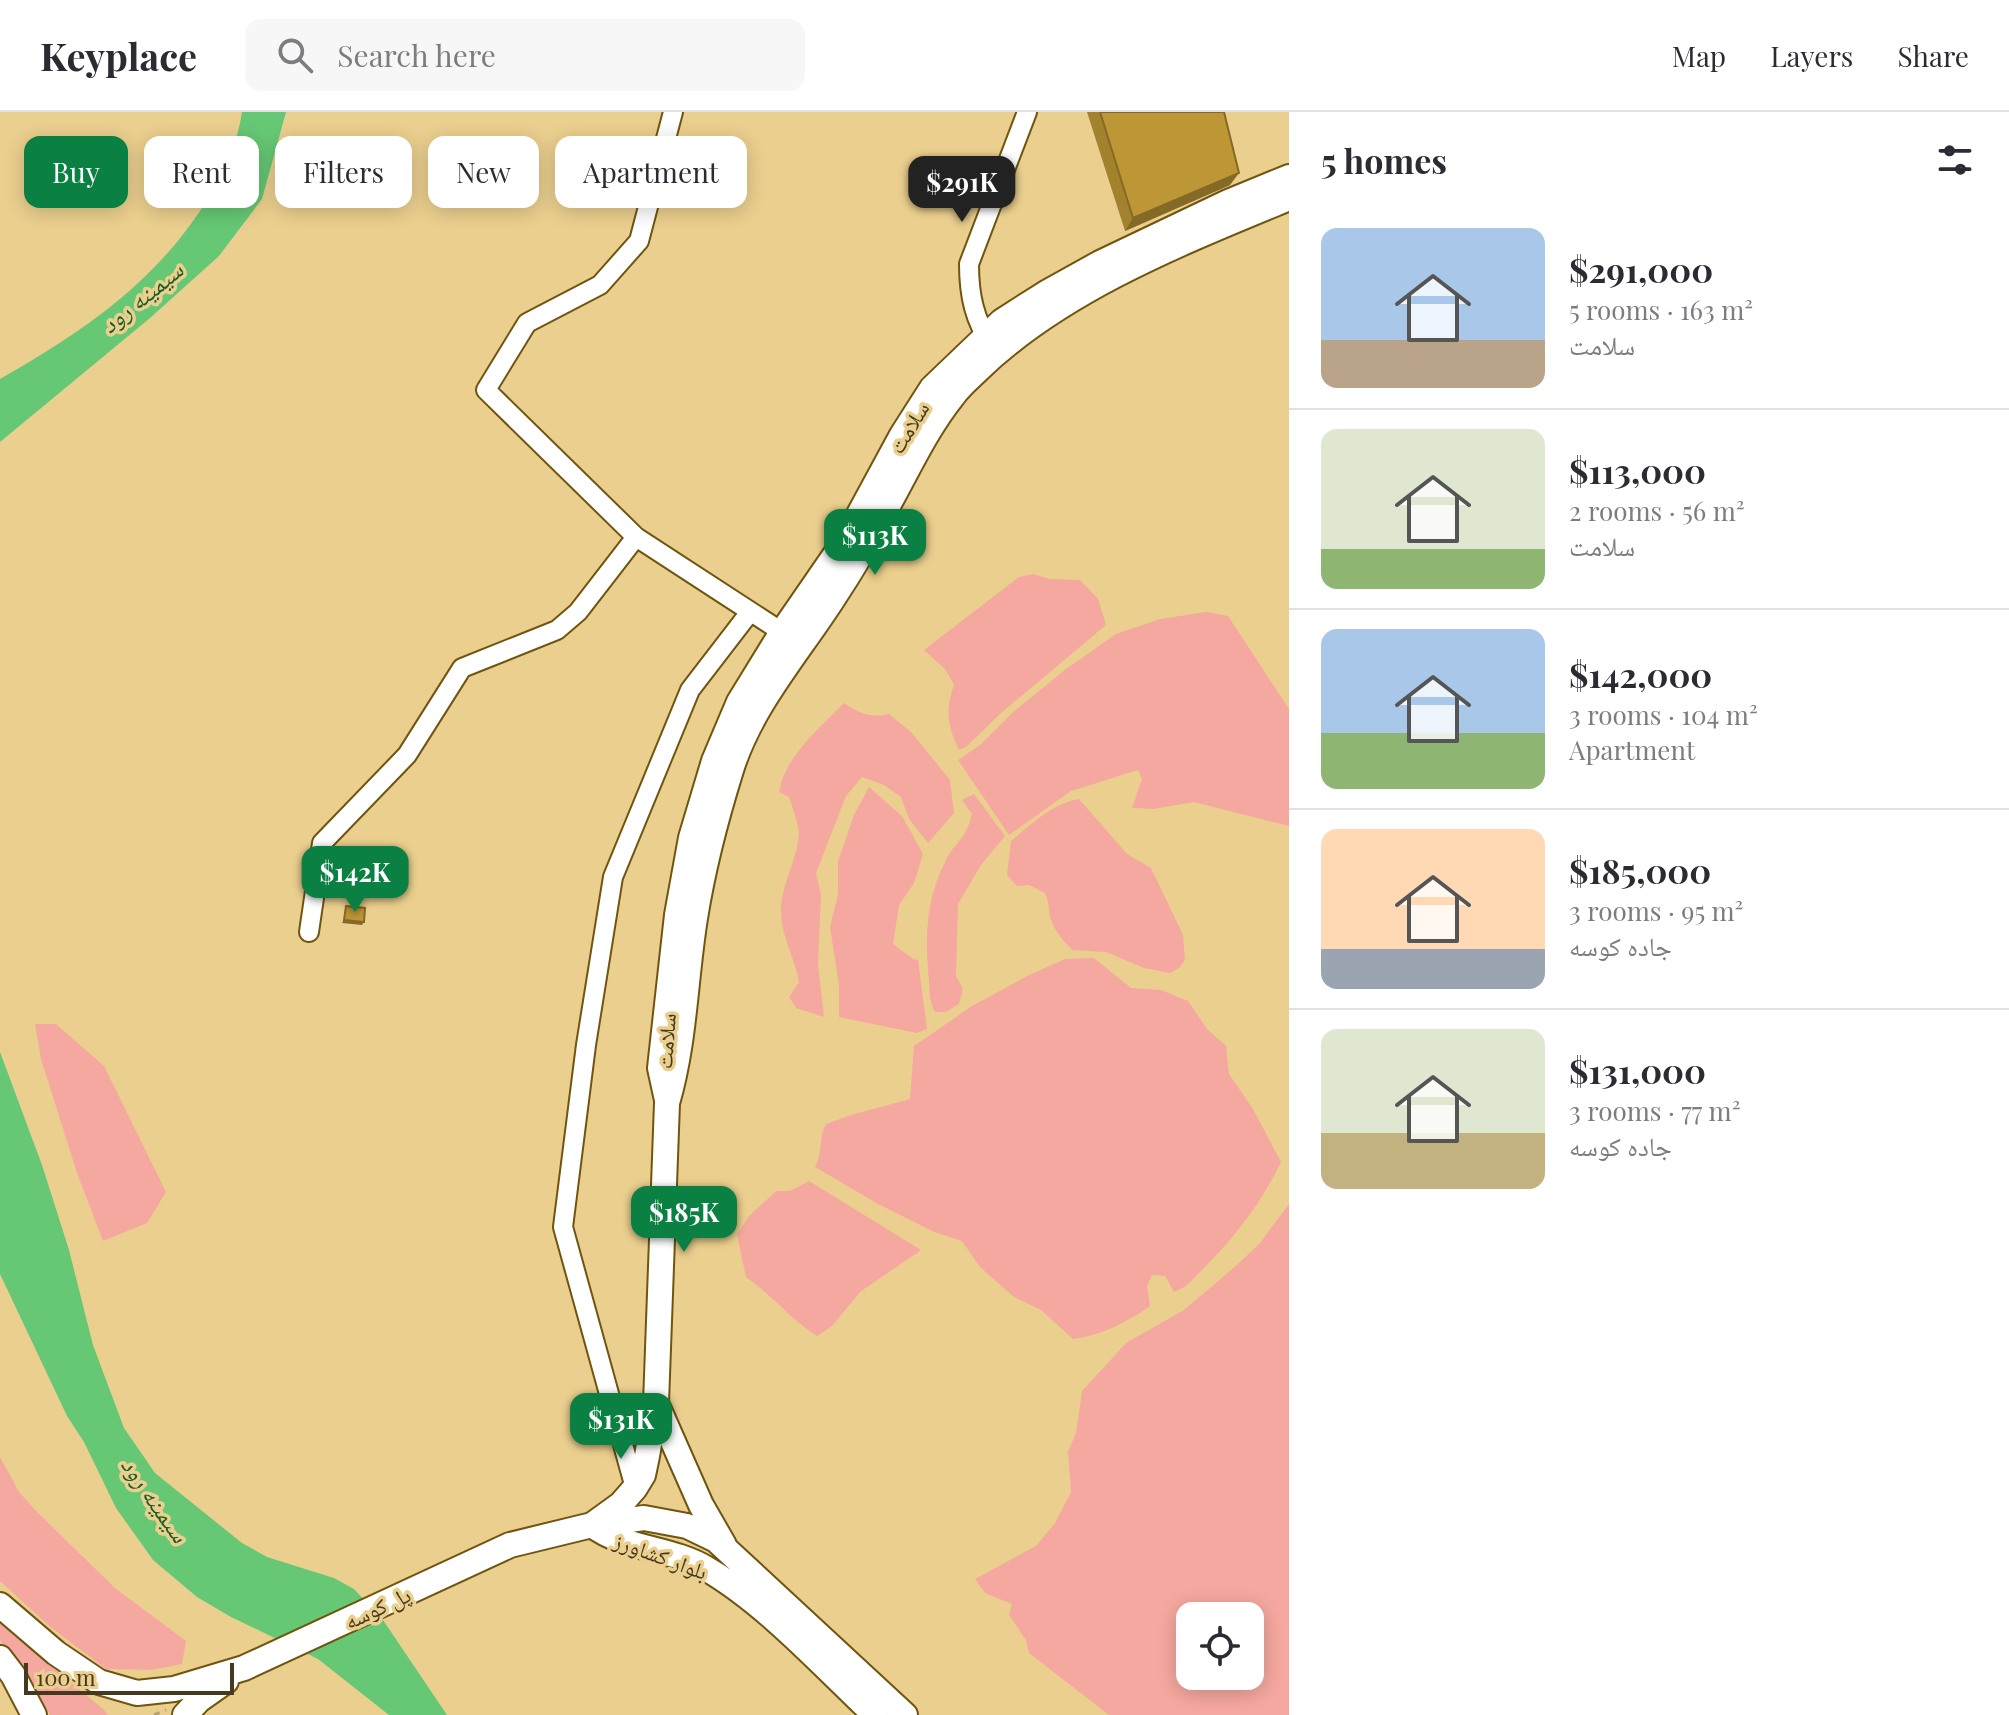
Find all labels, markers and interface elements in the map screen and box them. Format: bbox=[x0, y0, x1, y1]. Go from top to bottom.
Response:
search box bbox=[245, 19, 805, 91]
text: Keyplace bbox=[40, 30, 197, 81]
icon: search bbox=[273, 33, 317, 77]
text: Search here bbox=[337, 35, 496, 75]
text: Map bbox=[1672, 37, 1726, 74]
text: Layers bbox=[1770, 37, 1853, 74]
text: Share bbox=[1897, 37, 1969, 74]
chip: Buy bbox=[24, 136, 128, 208]
chip: Rent bbox=[144, 136, 259, 208]
chip: Filters bbox=[275, 136, 412, 208]
chip: New bbox=[428, 136, 539, 208]
chip: Apartment bbox=[555, 136, 747, 208]
text: 5 homes bbox=[1321, 137, 1447, 183]
icon: filters bbox=[1933, 138, 1977, 182]
pin: $291K bbox=[906, 156, 1018, 224]
text: $291K bbox=[926, 164, 998, 199]
text: $291,000 bbox=[1569, 246, 1713, 292]
water label: سیمینه رود bbox=[93, 253, 189, 339]
icon: home bbox=[1385, 260, 1481, 356]
text: 5 rooms · 163 m² bbox=[1569, 292, 1753, 327]
text: سلامت bbox=[1569, 327, 1635, 362]
street label: سلامت bbox=[881, 395, 935, 459]
text: $113,000 bbox=[1569, 447, 1706, 493]
icon: home bbox=[1385, 461, 1481, 557]
text: 2 rooms · 56 m² bbox=[1569, 493, 1745, 528]
pin: $113K bbox=[819, 509, 931, 577]
text: $113K bbox=[842, 517, 908, 552]
text: سلامت bbox=[1569, 528, 1635, 563]
text: $142,000 bbox=[1569, 651, 1712, 697]
icon: home bbox=[1385, 661, 1481, 757]
text: 3 rooms · 104 m² bbox=[1569, 697, 1758, 732]
text: Apartment bbox=[1569, 732, 1695, 767]
pin: $142K bbox=[299, 846, 411, 914]
text: $185,000 bbox=[1569, 847, 1711, 893]
text: $142K bbox=[320, 854, 390, 889]
icon: home bbox=[1385, 861, 1481, 957]
text: 3 rooms · 95 m² bbox=[1569, 893, 1743, 928]
text: جاده کوسه bbox=[1569, 928, 1672, 963]
street label: سلامت bbox=[648, 1012, 682, 1070]
text: $131,000 bbox=[1569, 1047, 1706, 1093]
icon: home bbox=[1385, 1061, 1481, 1157]
text: 3 rooms · 77 m² bbox=[1569, 1093, 1740, 1128]
text: جاده کوسه bbox=[1569, 1128, 1672, 1163]
pin: $185K bbox=[628, 1186, 740, 1254]
text: $185K bbox=[649, 1194, 719, 1229]
pin: $131K bbox=[565, 1393, 677, 1461]
text: $131K bbox=[588, 1401, 654, 1436]
water label: سیمینه رود bbox=[115, 1450, 197, 1548]
street label: بلوار کشاورز bbox=[609, 1524, 712, 1586]
street label: پل کوسه bbox=[339, 1579, 415, 1636]
map controls bbox=[1176, 1602, 1264, 1690]
button: locate bbox=[1176, 1602, 1264, 1690]
scale bar bbox=[24, 1659, 234, 1695]
text: 100 m bbox=[36, 1662, 96, 1692]

